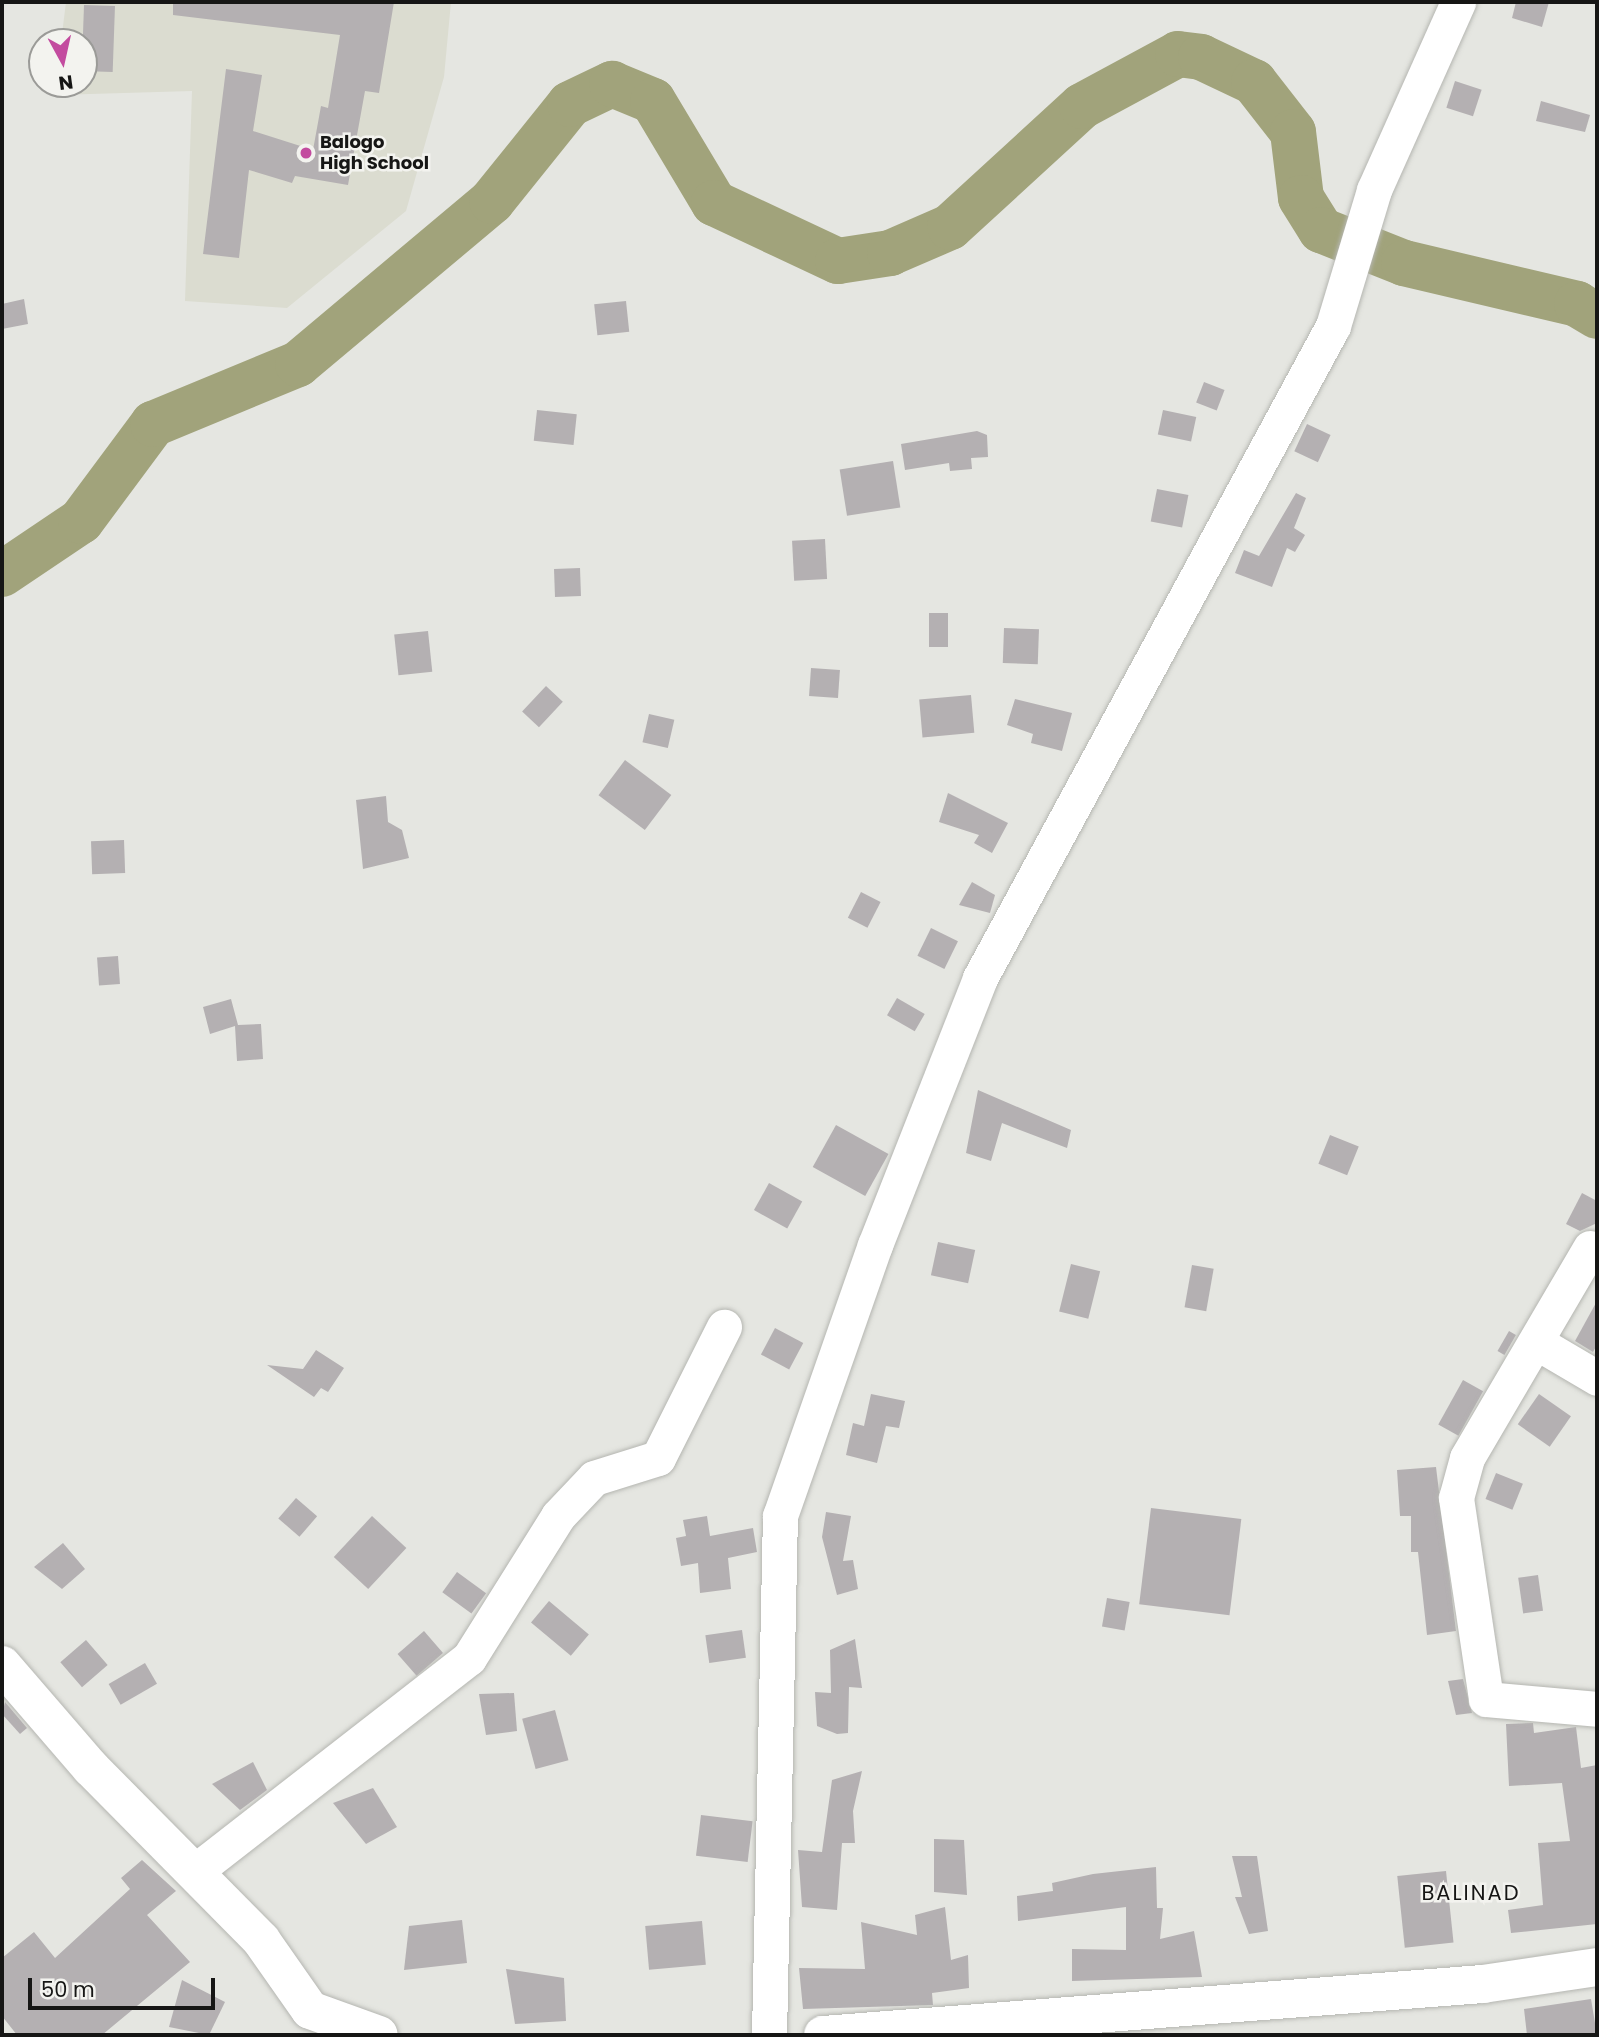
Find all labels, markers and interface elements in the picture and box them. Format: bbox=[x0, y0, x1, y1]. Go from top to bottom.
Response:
north arrow bbox=[28, 28, 98, 98]
text: N bbox=[57, 68, 75, 97]
place label: Balogo High School bbox=[320, 132, 429, 174]
marker: Balogo High School bbox=[298, 145, 314, 161]
district label: BALINAD bbox=[1422, 1880, 1520, 1906]
scale bar bbox=[32, 1964, 219, 2008]
text: 50 m bbox=[41, 1975, 95, 2004]

